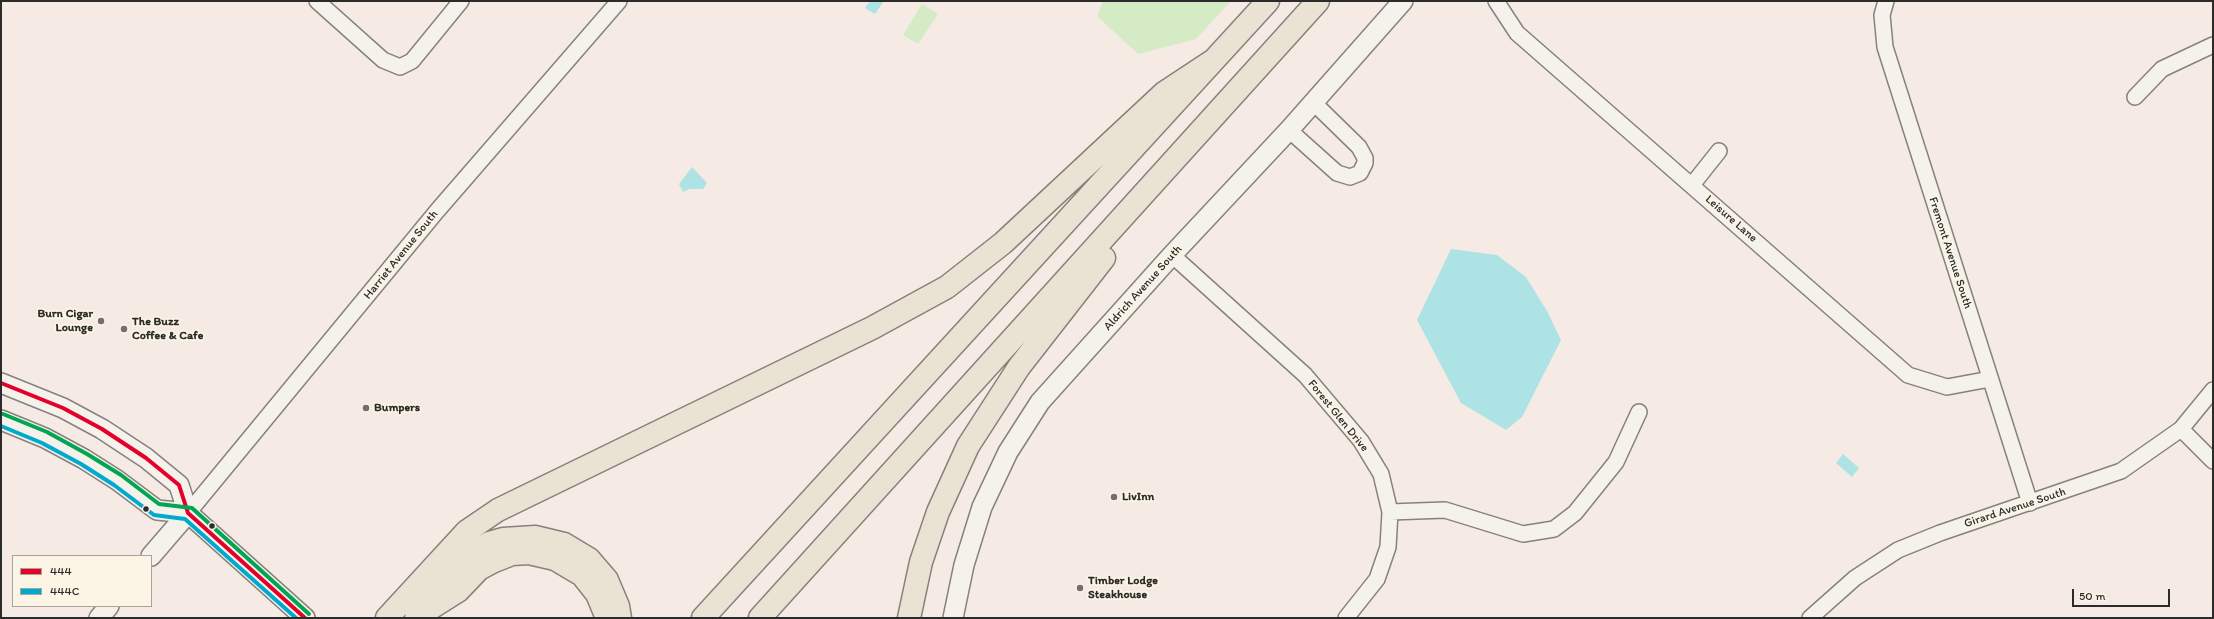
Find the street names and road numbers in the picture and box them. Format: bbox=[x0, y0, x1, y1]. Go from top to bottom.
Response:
street label: Leisure Lane bbox=[1702, 192, 1760, 246]
street label: Fremont Avenue South bbox=[1925, 195, 1975, 311]
street label: Harriet Avenue South bbox=[361, 208, 441, 302]
street label: Aldrich Avenue South bbox=[1101, 242, 1185, 334]
street label: Forest Glen Drive bbox=[1305, 377, 1371, 455]
street label: Girard Avenue South bbox=[1962, 485, 2068, 531]

